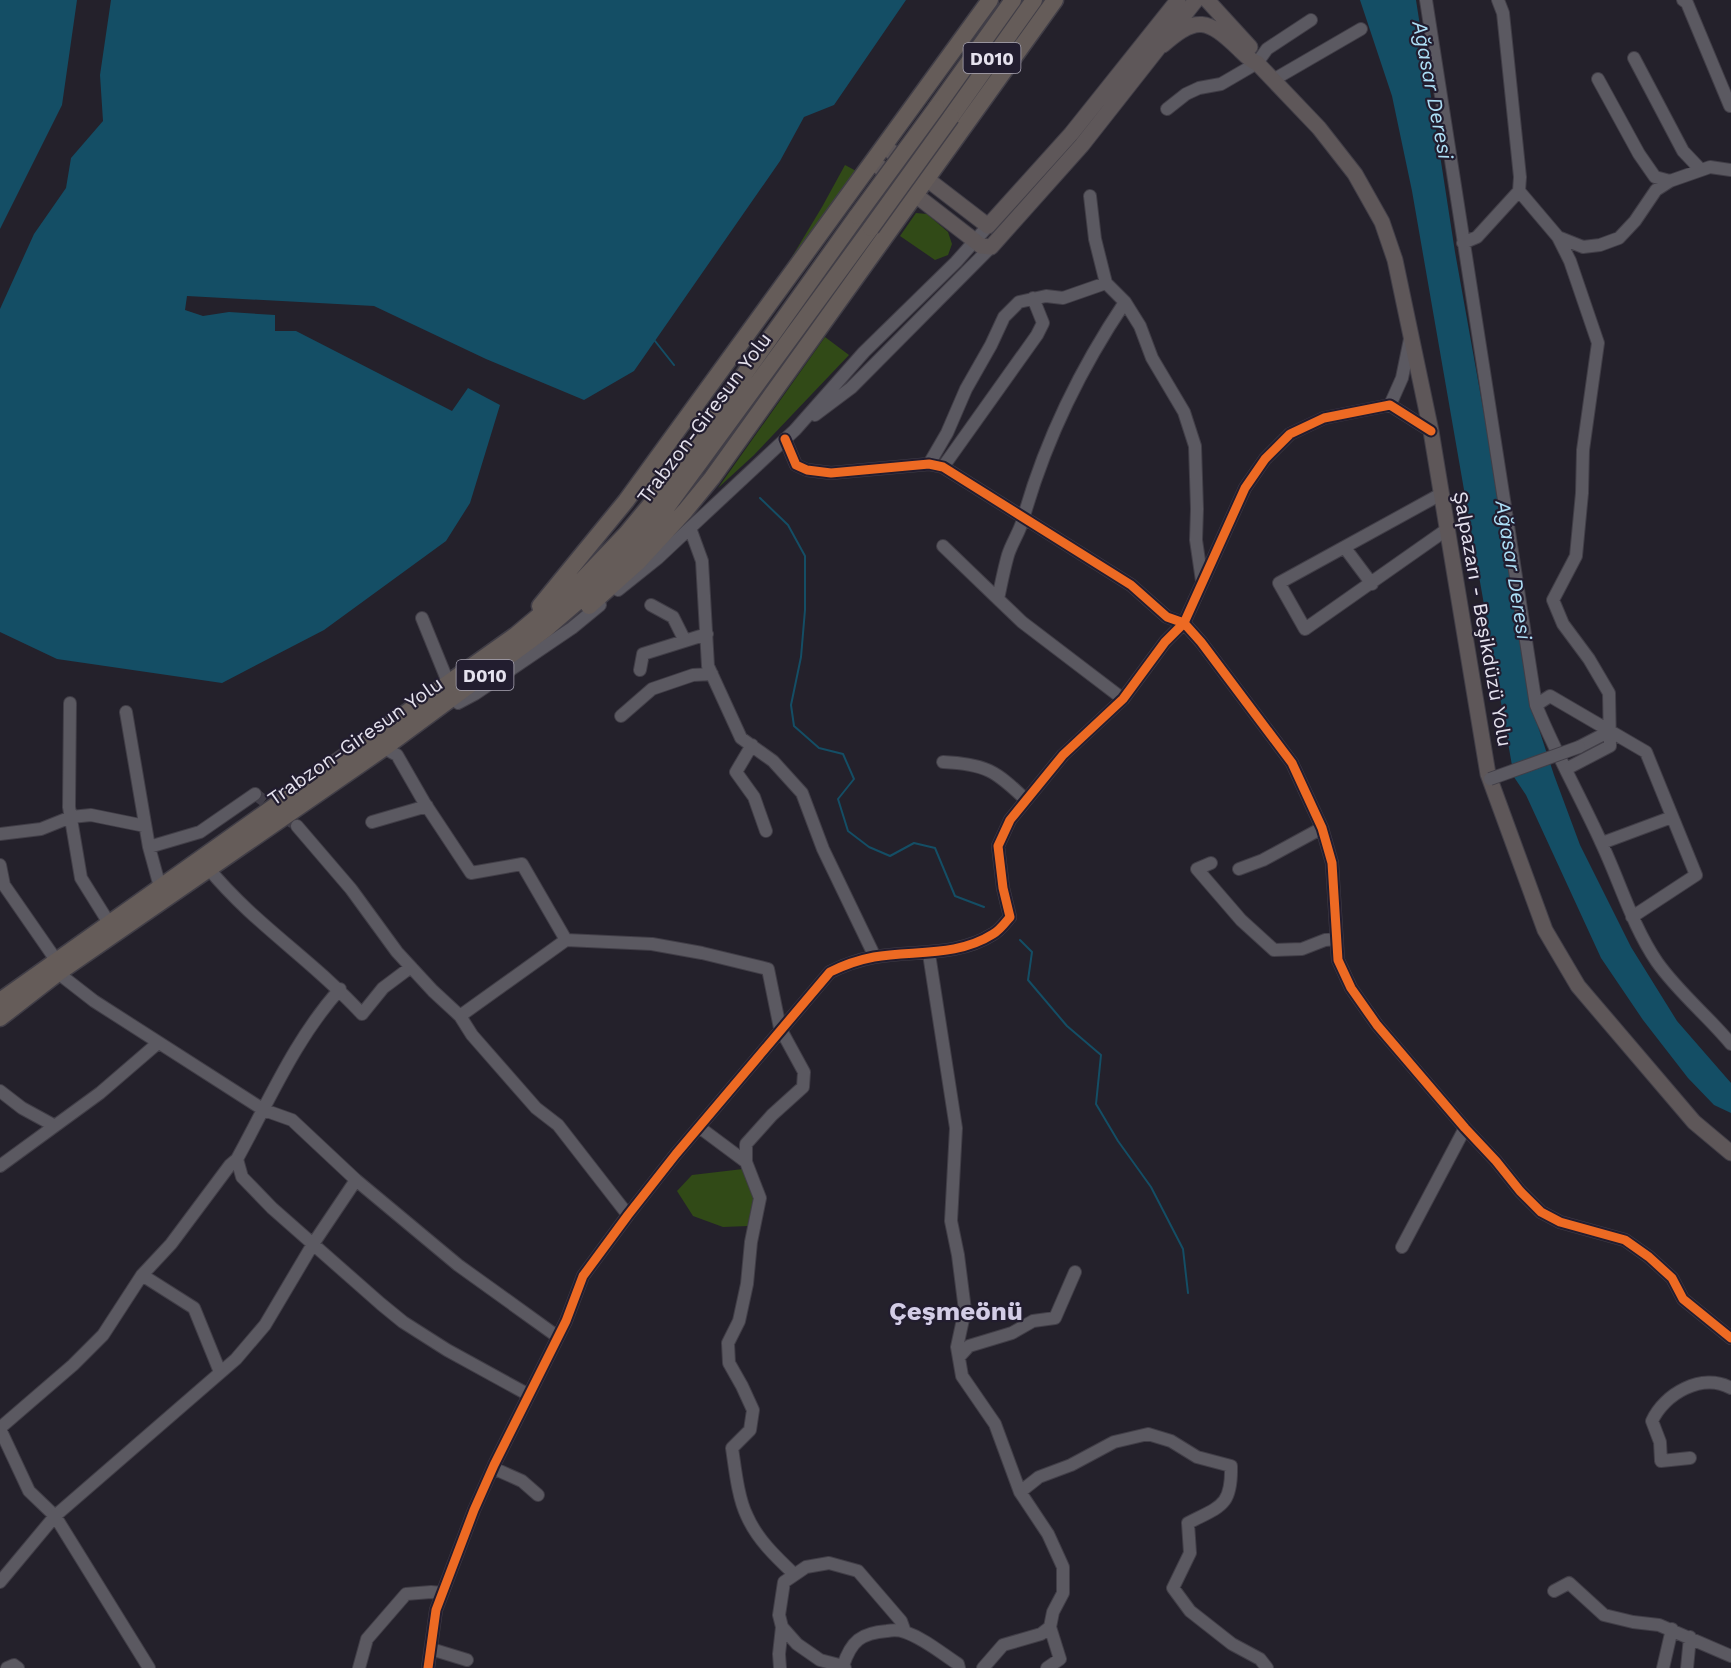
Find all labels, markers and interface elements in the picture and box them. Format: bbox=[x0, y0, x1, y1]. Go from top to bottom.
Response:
water label: Ağasar Deresi bbox=[1407, 18, 1459, 162]
road number: D010 bbox=[964, 43, 1020, 73]
street label: Trabzon-Giresun Yolu bbox=[632, 328, 776, 508]
street label: Şalpazarı - Beşikdüzü Yolu bbox=[1449, 489, 1517, 749]
water label: Ağasar Deresi bbox=[1491, 498, 1537, 642]
road number: D010 bbox=[456, 660, 514, 690]
street label: Trabzon-Giresun Yolu bbox=[263, 671, 447, 811]
district label: Çeşmeönü bbox=[889, 1296, 1023, 1326]

